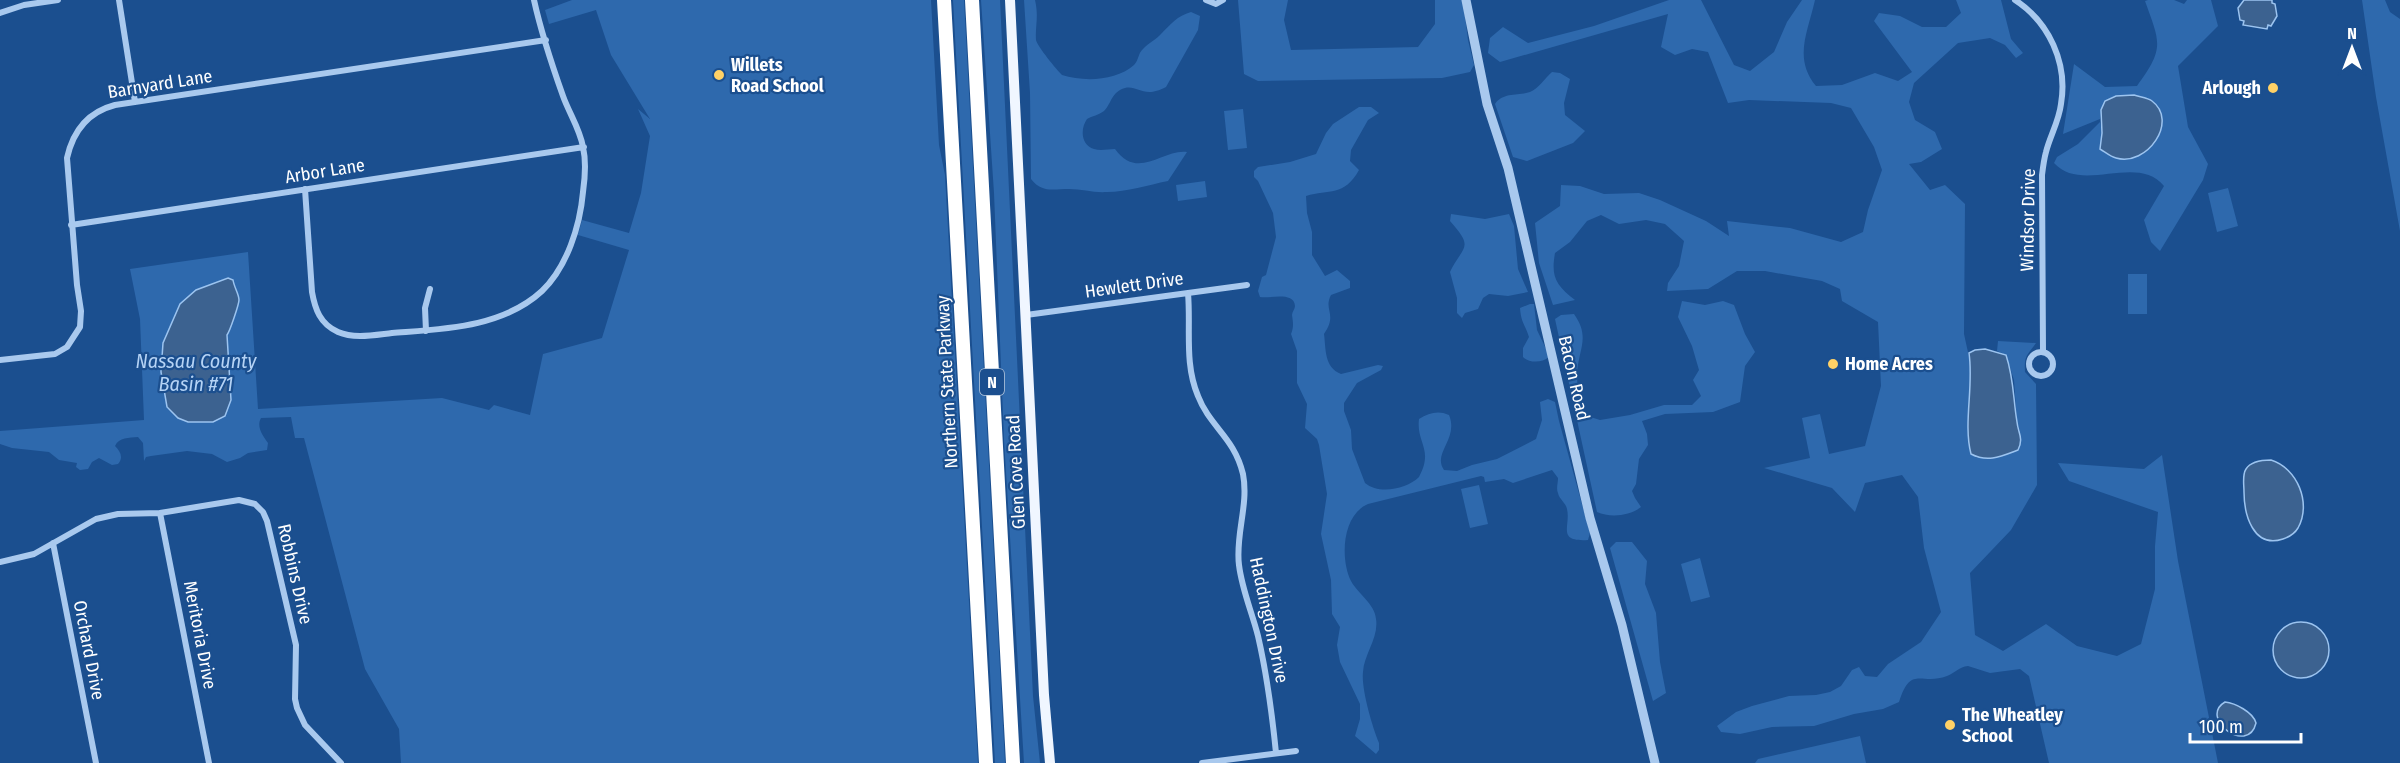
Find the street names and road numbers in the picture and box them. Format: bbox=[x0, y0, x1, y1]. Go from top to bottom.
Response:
street label: Barnyard Lane bbox=[106, 65, 214, 103]
street label: Arbor Lane bbox=[284, 154, 367, 188]
street label: Windsor Drive bbox=[2016, 168, 2040, 272]
street label: Hewlett Drive bbox=[1083, 267, 1185, 303]
street label: Northern State Parkway bbox=[931, 295, 963, 469]
street label: Bacon Road bbox=[1554, 333, 1594, 423]
road number: N bbox=[980, 369, 1004, 395]
street label: Glen Cove Road bbox=[1002, 414, 1030, 530]
street label: Robbins Drive bbox=[273, 522, 317, 626]
street label: Haddington Drive bbox=[1245, 555, 1293, 685]
street label: Meritoria Drive bbox=[179, 579, 221, 691]
street label: Orchard Drive bbox=[69, 598, 109, 702]

